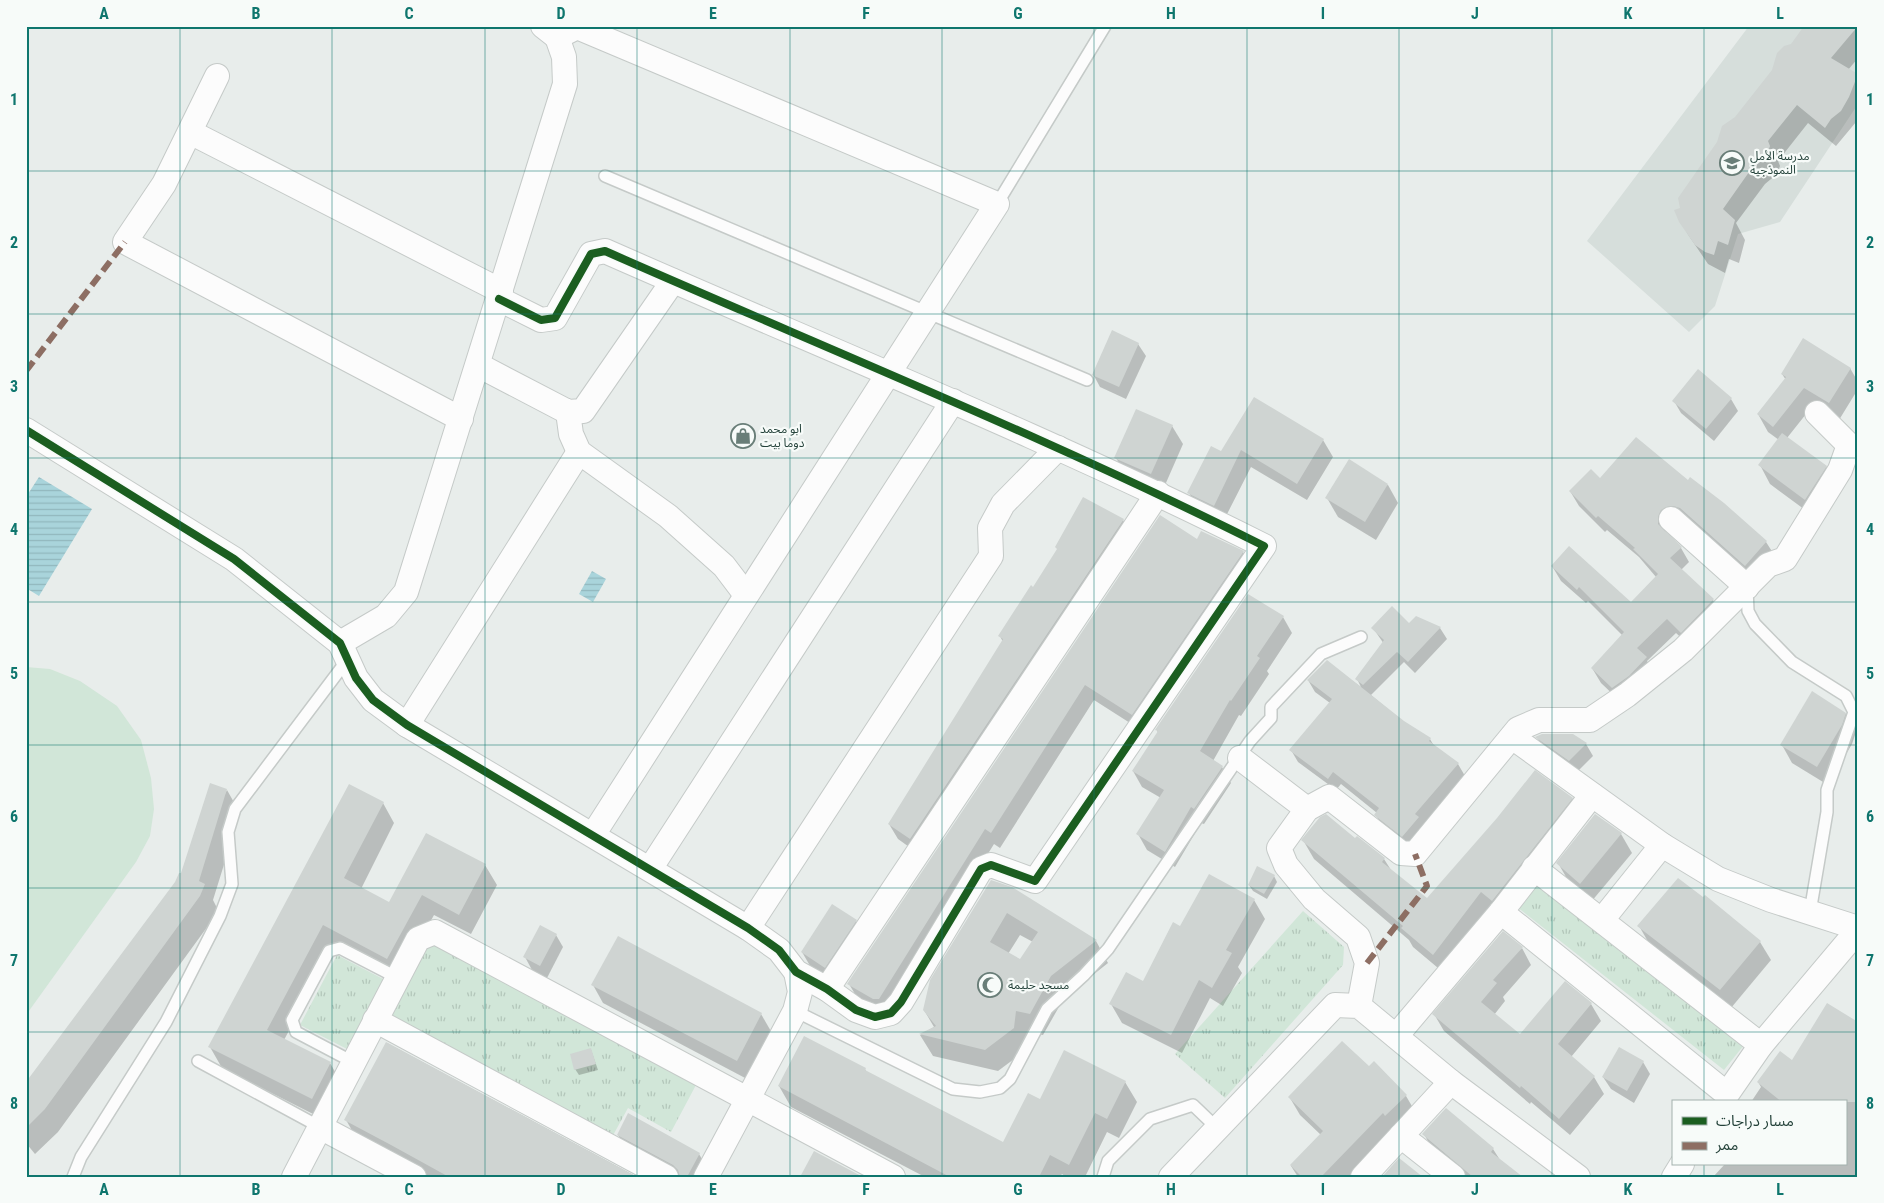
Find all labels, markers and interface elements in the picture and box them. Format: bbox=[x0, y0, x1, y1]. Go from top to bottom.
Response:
text: A bbox=[99, 4, 109, 23]
text: B bbox=[252, 4, 261, 23]
text: C bbox=[404, 4, 414, 23]
text: D bbox=[556, 4, 566, 23]
text: E bbox=[709, 4, 717, 23]
text: F bbox=[862, 4, 870, 23]
text: G bbox=[1013, 4, 1023, 23]
text: H bbox=[1166, 4, 1176, 23]
text: I bbox=[1321, 4, 1325, 23]
text: J bbox=[1471, 4, 1479, 23]
text: K bbox=[1624, 4, 1633, 23]
text: L bbox=[1776, 4, 1784, 23]
text: 1 bbox=[10, 90, 18, 109]
text: 1 bbox=[1866, 90, 1874, 109]
place label: مدرسة الأمل النموذجية bbox=[1750, 149, 1810, 177]
school or university icon: مدرسة الأمل النموذجية bbox=[1719, 150, 1745, 176]
text: 2 bbox=[10, 233, 18, 252]
text: 2 bbox=[1866, 233, 1874, 252]
text: 3 bbox=[10, 377, 18, 396]
text: 3 bbox=[1866, 377, 1874, 396]
place label: ابو محمد دوما بيت bbox=[760, 422, 805, 450]
shop icon: ابو محمد دوما بيت bbox=[730, 423, 756, 449]
text: 4 bbox=[10, 520, 18, 539]
text: 4 bbox=[1866, 520, 1874, 539]
text: 5 bbox=[10, 664, 18, 683]
text: 5 bbox=[1866, 664, 1874, 683]
text: 6 bbox=[10, 807, 18, 826]
text: 6 bbox=[1866, 807, 1874, 826]
text: 7 bbox=[10, 951, 18, 970]
text: 7 bbox=[1866, 951, 1874, 970]
mosque icon: مسجد حليمة bbox=[977, 972, 1003, 998]
place label: مسجد حليمة bbox=[1008, 978, 1069, 992]
text: 8 bbox=[10, 1094, 18, 1113]
text: 8 bbox=[1866, 1094, 1874, 1113]
legend bbox=[1672, 1100, 1846, 1166]
text: مسار دراجات bbox=[1716, 1112, 1794, 1130]
text: ممر bbox=[1715, 1136, 1739, 1154]
text: A bbox=[99, 1180, 109, 1199]
text: B bbox=[252, 1180, 261, 1199]
text: C bbox=[404, 1180, 414, 1199]
text: D bbox=[556, 1180, 566, 1199]
text: E bbox=[709, 1180, 717, 1199]
text: F bbox=[862, 1180, 870, 1199]
text: G bbox=[1013, 1180, 1023, 1199]
text: H bbox=[1166, 1180, 1176, 1199]
text: I bbox=[1321, 1180, 1325, 1199]
text: J bbox=[1471, 1180, 1479, 1199]
text: K bbox=[1624, 1180, 1633, 1199]
text: L bbox=[1776, 1180, 1784, 1199]

